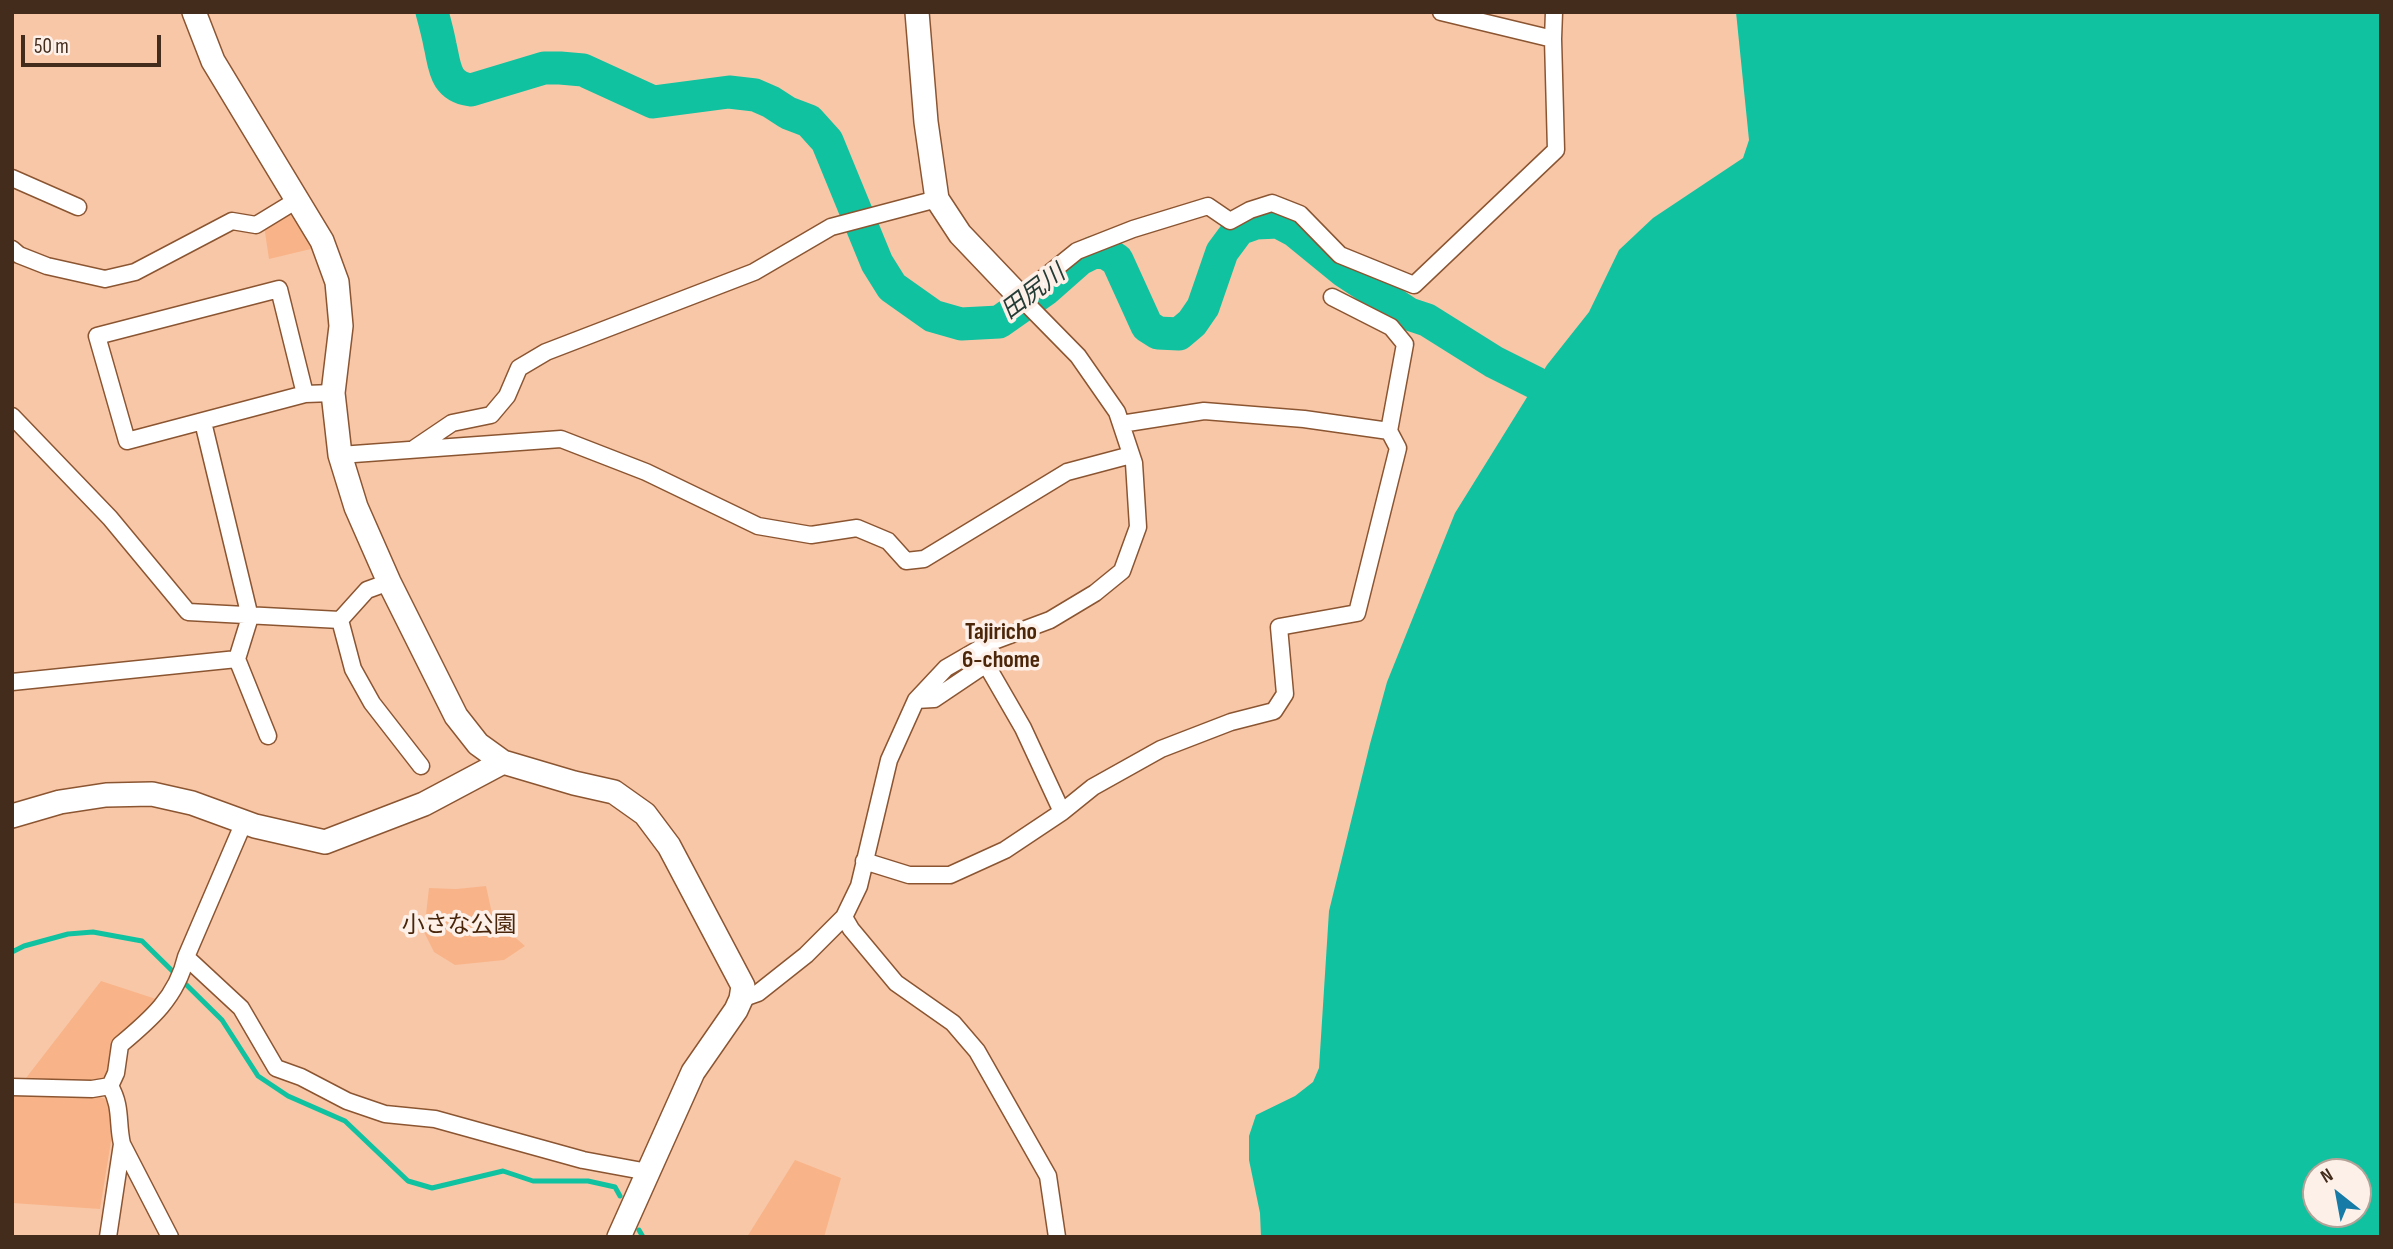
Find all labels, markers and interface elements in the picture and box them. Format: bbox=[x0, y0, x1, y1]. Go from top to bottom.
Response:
scale bar bbox=[24, 21, 164, 65]
text: 50 m bbox=[34, 34, 69, 59]
water label: 田尻川 bbox=[997, 260, 1071, 326]
district label: Tajiricho 6-chome bbox=[962, 619, 1040, 675]
park label: 小さな公園 bbox=[402, 912, 516, 940]
north arrow bbox=[2302, 1158, 2372, 1228]
text: N bbox=[2317, 1164, 2337, 1189]

